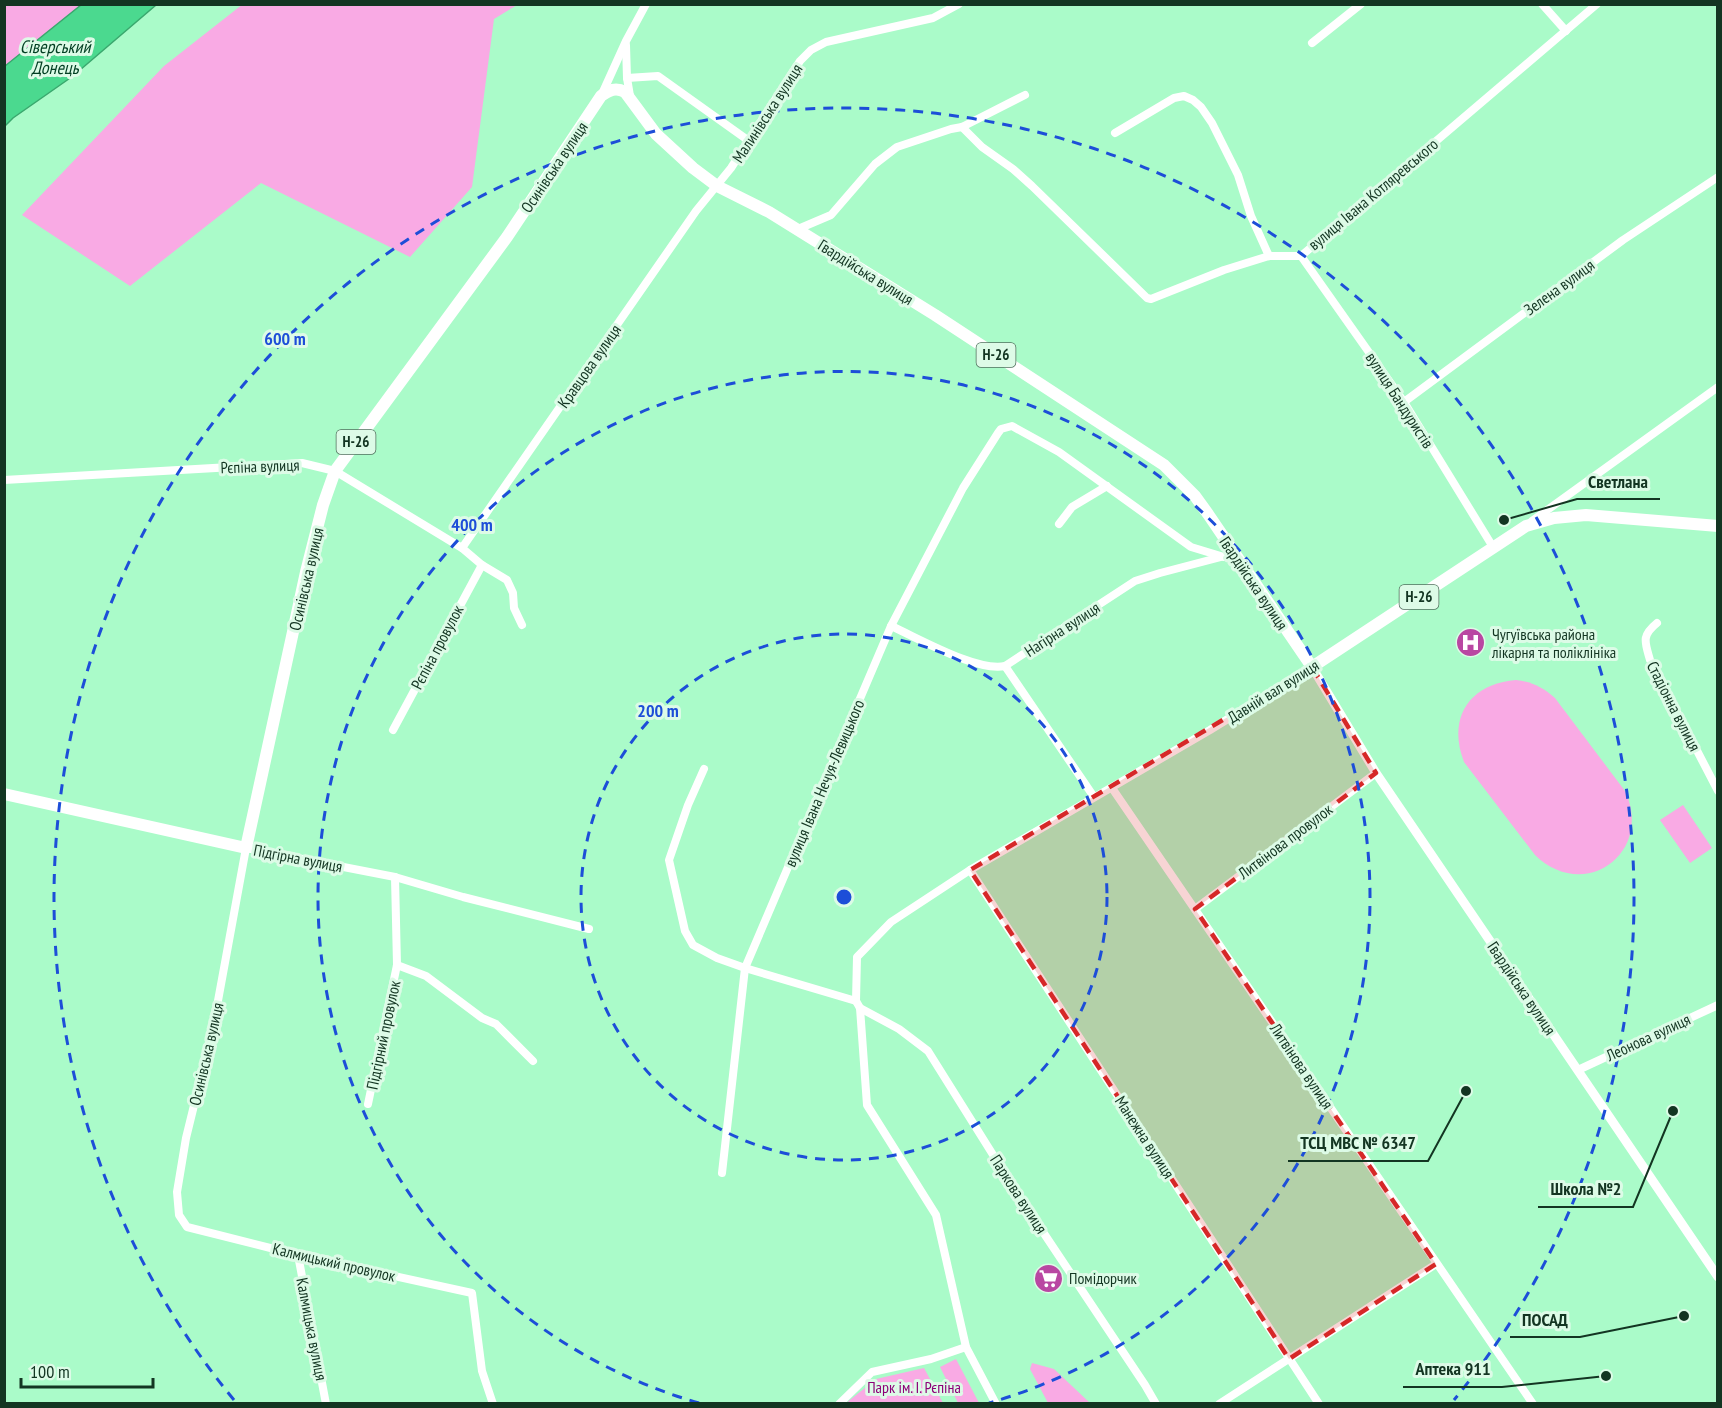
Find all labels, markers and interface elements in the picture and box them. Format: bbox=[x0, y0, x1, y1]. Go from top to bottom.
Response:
water label: Сіверський Донець bbox=[20, 35, 92, 79]
street label: Малинівська вулиця bbox=[728, 60, 806, 166]
street label: Осинівська вулиця bbox=[516, 118, 592, 216]
street label: вулиця Івана Котляревського bbox=[1304, 134, 1442, 254]
street label: Гвардійська вулиця bbox=[815, 235, 917, 309]
street label: Зелена вулиця bbox=[1520, 255, 1598, 319]
street label: Кравцова вулиця bbox=[553, 321, 625, 411]
text: 600 m bbox=[264, 327, 306, 350]
road number: Н-26 bbox=[976, 343, 1016, 367]
street label: вулиця Бандуристів bbox=[1362, 348, 1438, 452]
road number: Н-26 bbox=[336, 430, 376, 454]
street label: Рєпіна вулиця bbox=[220, 455, 300, 477]
callout: Светлана bbox=[1577, 463, 1660, 499]
text: Светлана bbox=[1588, 470, 1648, 493]
text: 400 m bbox=[451, 513, 493, 536]
street label: Осинівська вулиця bbox=[284, 526, 328, 632]
street label: Гвардійська вулиця bbox=[1215, 532, 1293, 634]
road number: Н-26 bbox=[1400, 585, 1438, 609]
street label: Нагірна вулиця bbox=[1021, 597, 1103, 661]
street label: Рєпіна провулок bbox=[406, 601, 468, 693]
place label: Чугуївська района лікарня та поліклініка bbox=[1491, 624, 1616, 662]
hospital icon: Чугуївська района лікарня та поліклініка bbox=[1455, 627, 1487, 659]
street label: Давній вал вулиця bbox=[1224, 655, 1322, 727]
street label: Стадіонна вулиця bbox=[1643, 658, 1705, 754]
street label: вулиця Івана Нечуя-Левицького bbox=[780, 696, 868, 870]
text: 200 m bbox=[637, 699, 679, 722]
street label: Литвінова провулок bbox=[1233, 799, 1337, 884]
street label: Підгірна вулиця bbox=[252, 840, 344, 876]
centre of rings bbox=[834, 887, 854, 907]
street label: Гвардійська вулиця bbox=[1483, 937, 1561, 1039]
street label: Підгірний провулок bbox=[362, 978, 404, 1091]
street label: Осинівська вулиця bbox=[184, 1001, 228, 1107]
street label: Леонова вулиця bbox=[1602, 1009, 1693, 1066]
street label: Литвінова вулиця bbox=[1265, 1018, 1338, 1113]
street label: Манежна вулиця bbox=[1111, 1092, 1179, 1182]
callout: ТСЦ МВС № 6347 bbox=[1288, 1125, 1428, 1161]
text: ТСЦ МВС № 6347 bbox=[1300, 1131, 1416, 1154]
street label: Паркова вулиця bbox=[986, 1151, 1052, 1237]
callout: Школа №2 bbox=[1538, 1171, 1633, 1207]
text: Школа №2 bbox=[1551, 1177, 1621, 1200]
street label: Калмицький провулок bbox=[271, 1238, 398, 1286]
supermarket icon: Помідорчик bbox=[1032, 1262, 1064, 1294]
place label: Помідорчик bbox=[1069, 1268, 1137, 1288]
street label: Калмицька вулиця bbox=[292, 1276, 332, 1382]
callout: ПОСАД bbox=[1510, 1301, 1580, 1337]
text: ПОСАД bbox=[1522, 1308, 1569, 1331]
scale bar bbox=[21, 1351, 153, 1389]
callout: Аптека 911 bbox=[1403, 1351, 1502, 1387]
text: Аптека 911 bbox=[1414, 1357, 1491, 1380]
text: 100 m bbox=[30, 1360, 70, 1383]
park label: Парк ім. І. Рєпіна bbox=[867, 1377, 961, 1397]

